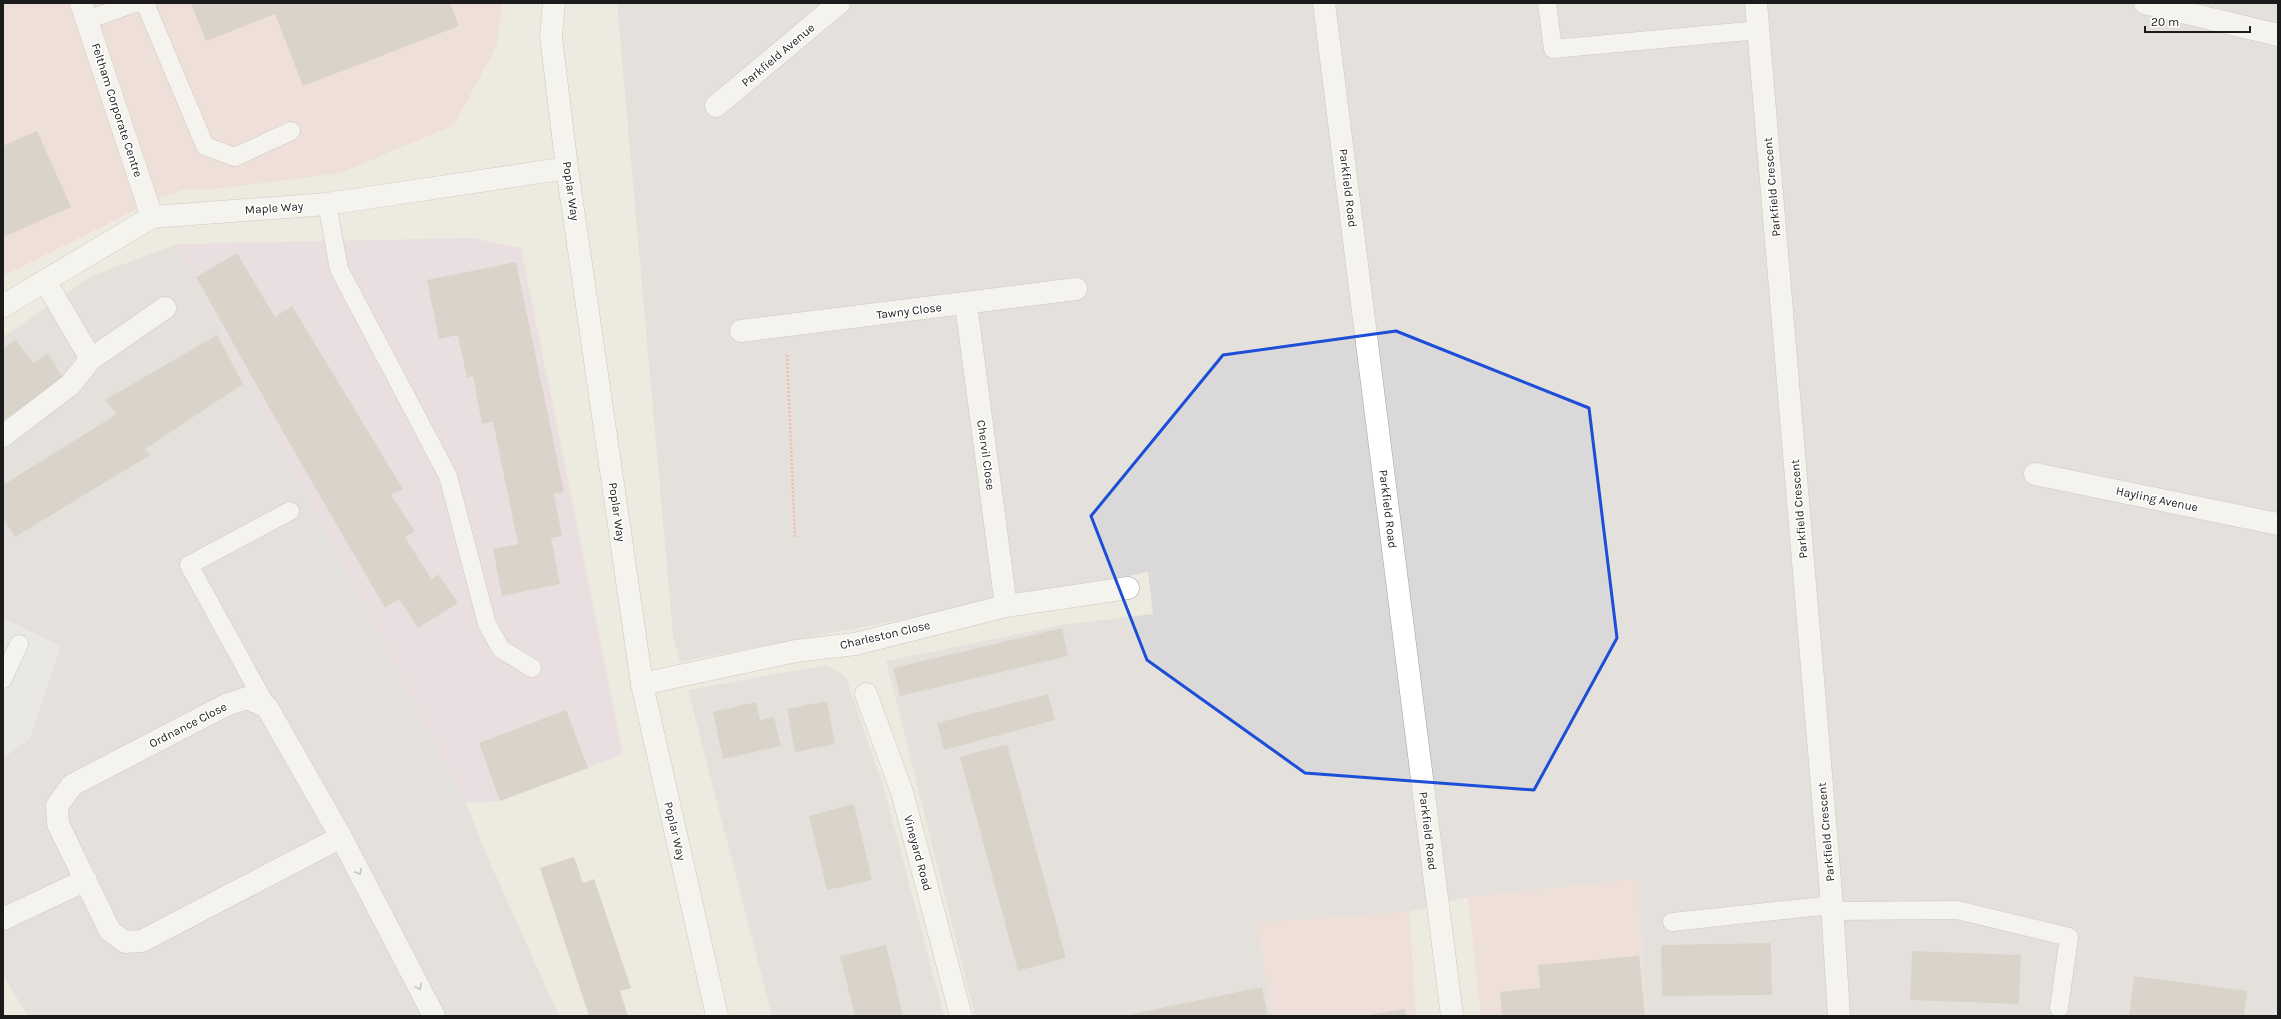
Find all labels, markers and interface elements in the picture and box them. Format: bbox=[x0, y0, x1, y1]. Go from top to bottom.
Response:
scale bar bbox=[2145, 8, 2250, 34]
text: 20 m bbox=[2151, 15, 2179, 29]
street label: Parkfield Avenue bbox=[739, 20, 817, 90]
street label: Feltham Corporate Centre bbox=[89, 41, 145, 179]
street label: Parkfield Crescent bbox=[1761, 136, 1783, 237]
street label: Parkfield Road bbox=[1336, 148, 1360, 228]
street label: Poplar Way bbox=[560, 160, 582, 222]
street label: Maple Way bbox=[244, 199, 304, 217]
street label: Tawny Close bbox=[876, 300, 942, 322]
street label: Chervil Close bbox=[974, 419, 998, 491]
street label: Parkfield Crescent bbox=[1788, 458, 1810, 559]
street label: Parkfield Road bbox=[1376, 469, 1400, 549]
street label: Poplar Way bbox=[606, 481, 628, 543]
street label: Hayling Avenue bbox=[2115, 483, 2199, 515]
street label: Charleston Close bbox=[838, 618, 932, 652]
street label: Ordnance Close bbox=[147, 699, 229, 751]
street label: Parkfield Crescent bbox=[1815, 781, 1837, 882]
street label: Parkfield Road bbox=[1416, 791, 1440, 871]
street label: Poplar Way bbox=[661, 800, 689, 862]
street label: Vineyard Road bbox=[901, 814, 935, 892]
one-way arrow bbox=[354, 868, 362, 875]
one-way arrow bbox=[414, 983, 422, 990]

